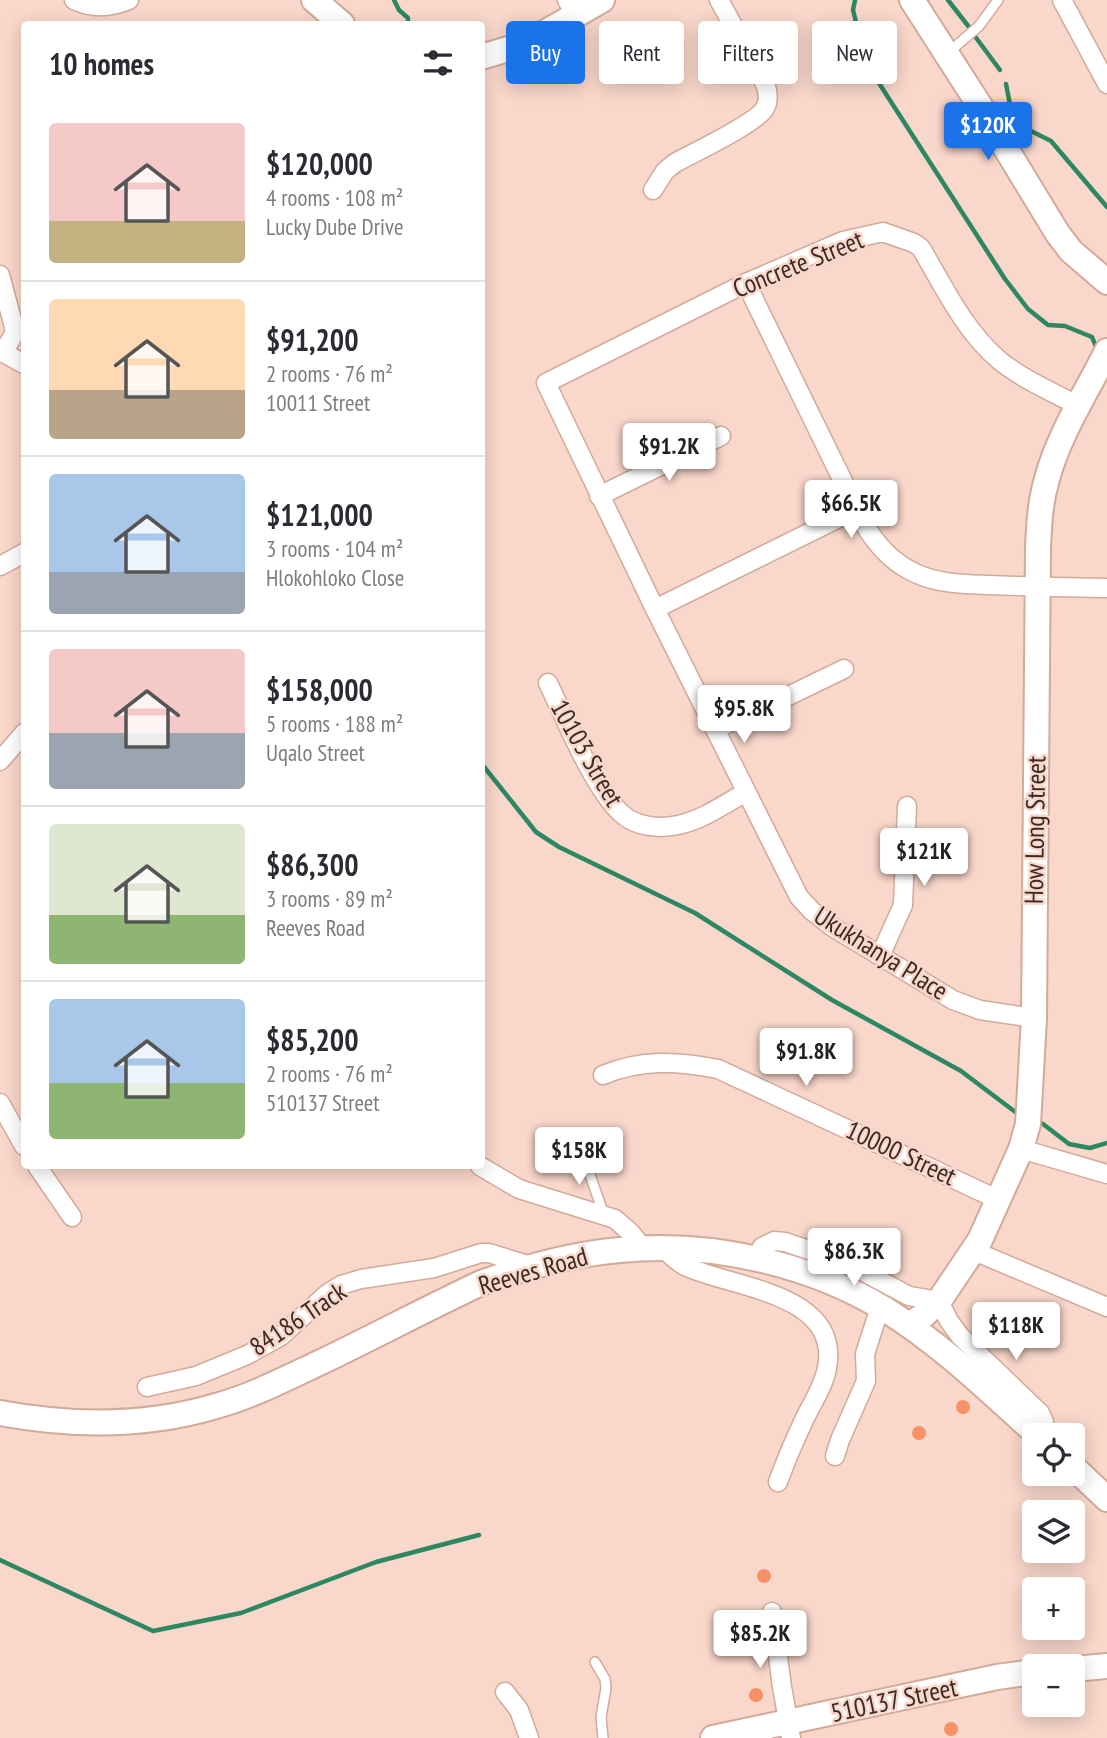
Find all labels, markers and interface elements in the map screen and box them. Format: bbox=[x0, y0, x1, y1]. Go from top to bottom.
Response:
chip: Buy bbox=[506, 21, 585, 84]
chip: Rent bbox=[599, 21, 684, 84]
chip: Filters bbox=[698, 21, 798, 84]
chip: New bbox=[812, 21, 897, 84]
text: 10 homes bbox=[49, 44, 154, 83]
icon: filters bbox=[419, 44, 457, 82]
pin: $120K bbox=[939, 102, 1037, 162]
text: $120K bbox=[960, 110, 1016, 139]
text: $120,000 bbox=[266, 144, 373, 183]
icon: home bbox=[105, 151, 189, 235]
text: 4 rooms · 108 m² bbox=[266, 183, 403, 212]
text: Lucky Dube Drive bbox=[266, 212, 403, 241]
street label: Concrete Street bbox=[728, 222, 868, 305]
text: $91,200 bbox=[266, 320, 359, 359]
icon: home bbox=[105, 327, 189, 411]
text: 2 rooms · 76 m² bbox=[266, 359, 393, 388]
text: 10011 Street bbox=[266, 388, 370, 417]
pin: $91.2K bbox=[612, 424, 726, 483]
text: $91.2K bbox=[639, 431, 699, 460]
pin: $66.5K bbox=[794, 480, 908, 540]
text: $66.5K bbox=[821, 488, 881, 517]
text: $121,000 bbox=[266, 495, 373, 534]
icon: home bbox=[105, 502, 189, 586]
text: 3 rooms · 104 m² bbox=[266, 534, 403, 563]
text: Hlokohloko Close bbox=[266, 563, 404, 592]
text: $158,000 bbox=[266, 670, 373, 709]
icon: home bbox=[105, 677, 189, 761]
pin: $95.8K bbox=[687, 686, 801, 745]
street label: 10103 Street bbox=[544, 693, 631, 812]
text: $95.8K bbox=[714, 693, 774, 722]
text: 5 rooms · 188 m² bbox=[266, 709, 403, 738]
text: Uqalo Street bbox=[266, 738, 365, 767]
street label: How Long Street bbox=[1017, 756, 1052, 904]
pin: $121K bbox=[875, 828, 973, 888]
text: $121K bbox=[896, 836, 952, 865]
text: $86,300 bbox=[266, 845, 359, 884]
icon: home bbox=[105, 852, 189, 936]
text: 3 rooms · 89 m² bbox=[266, 884, 393, 913]
street label: Ukukhanya Place bbox=[808, 898, 954, 1007]
text: Reeves Road bbox=[266, 913, 365, 942]
text: $85,200 bbox=[266, 1020, 359, 1059]
icon: home bbox=[105, 1027, 189, 1111]
pin: $91.8K bbox=[749, 1028, 863, 1088]
text: $91.8K bbox=[776, 1036, 836, 1065]
text: 2 rooms · 76 m² bbox=[266, 1059, 393, 1088]
text: 510137 Street bbox=[266, 1088, 380, 1117]
street label: 10000 Street bbox=[841, 1113, 962, 1192]
pin: $158K bbox=[530, 1128, 628, 1187]
text: $158K bbox=[551, 1135, 607, 1164]
pin: $86.3K bbox=[797, 1228, 911, 1288]
text: $86.3K bbox=[824, 1236, 884, 1265]
street label: Reeves Road bbox=[475, 1239, 591, 1302]
street label: 84186 Track bbox=[243, 1274, 352, 1363]
pin: $118K bbox=[967, 1302, 1065, 1362]
text: $118K bbox=[988, 1310, 1044, 1339]
map controls bbox=[1022, 1423, 1085, 1717]
button: locate bbox=[1022, 1423, 1085, 1486]
button: layers bbox=[1022, 1500, 1085, 1563]
button: + bbox=[1022, 1577, 1085, 1640]
pin: $85.2K bbox=[703, 1610, 817, 1670]
text: $85.2K bbox=[730, 1618, 790, 1647]
button: − bbox=[1022, 1654, 1085, 1717]
street label: 510137 Street bbox=[828, 1670, 960, 1729]

